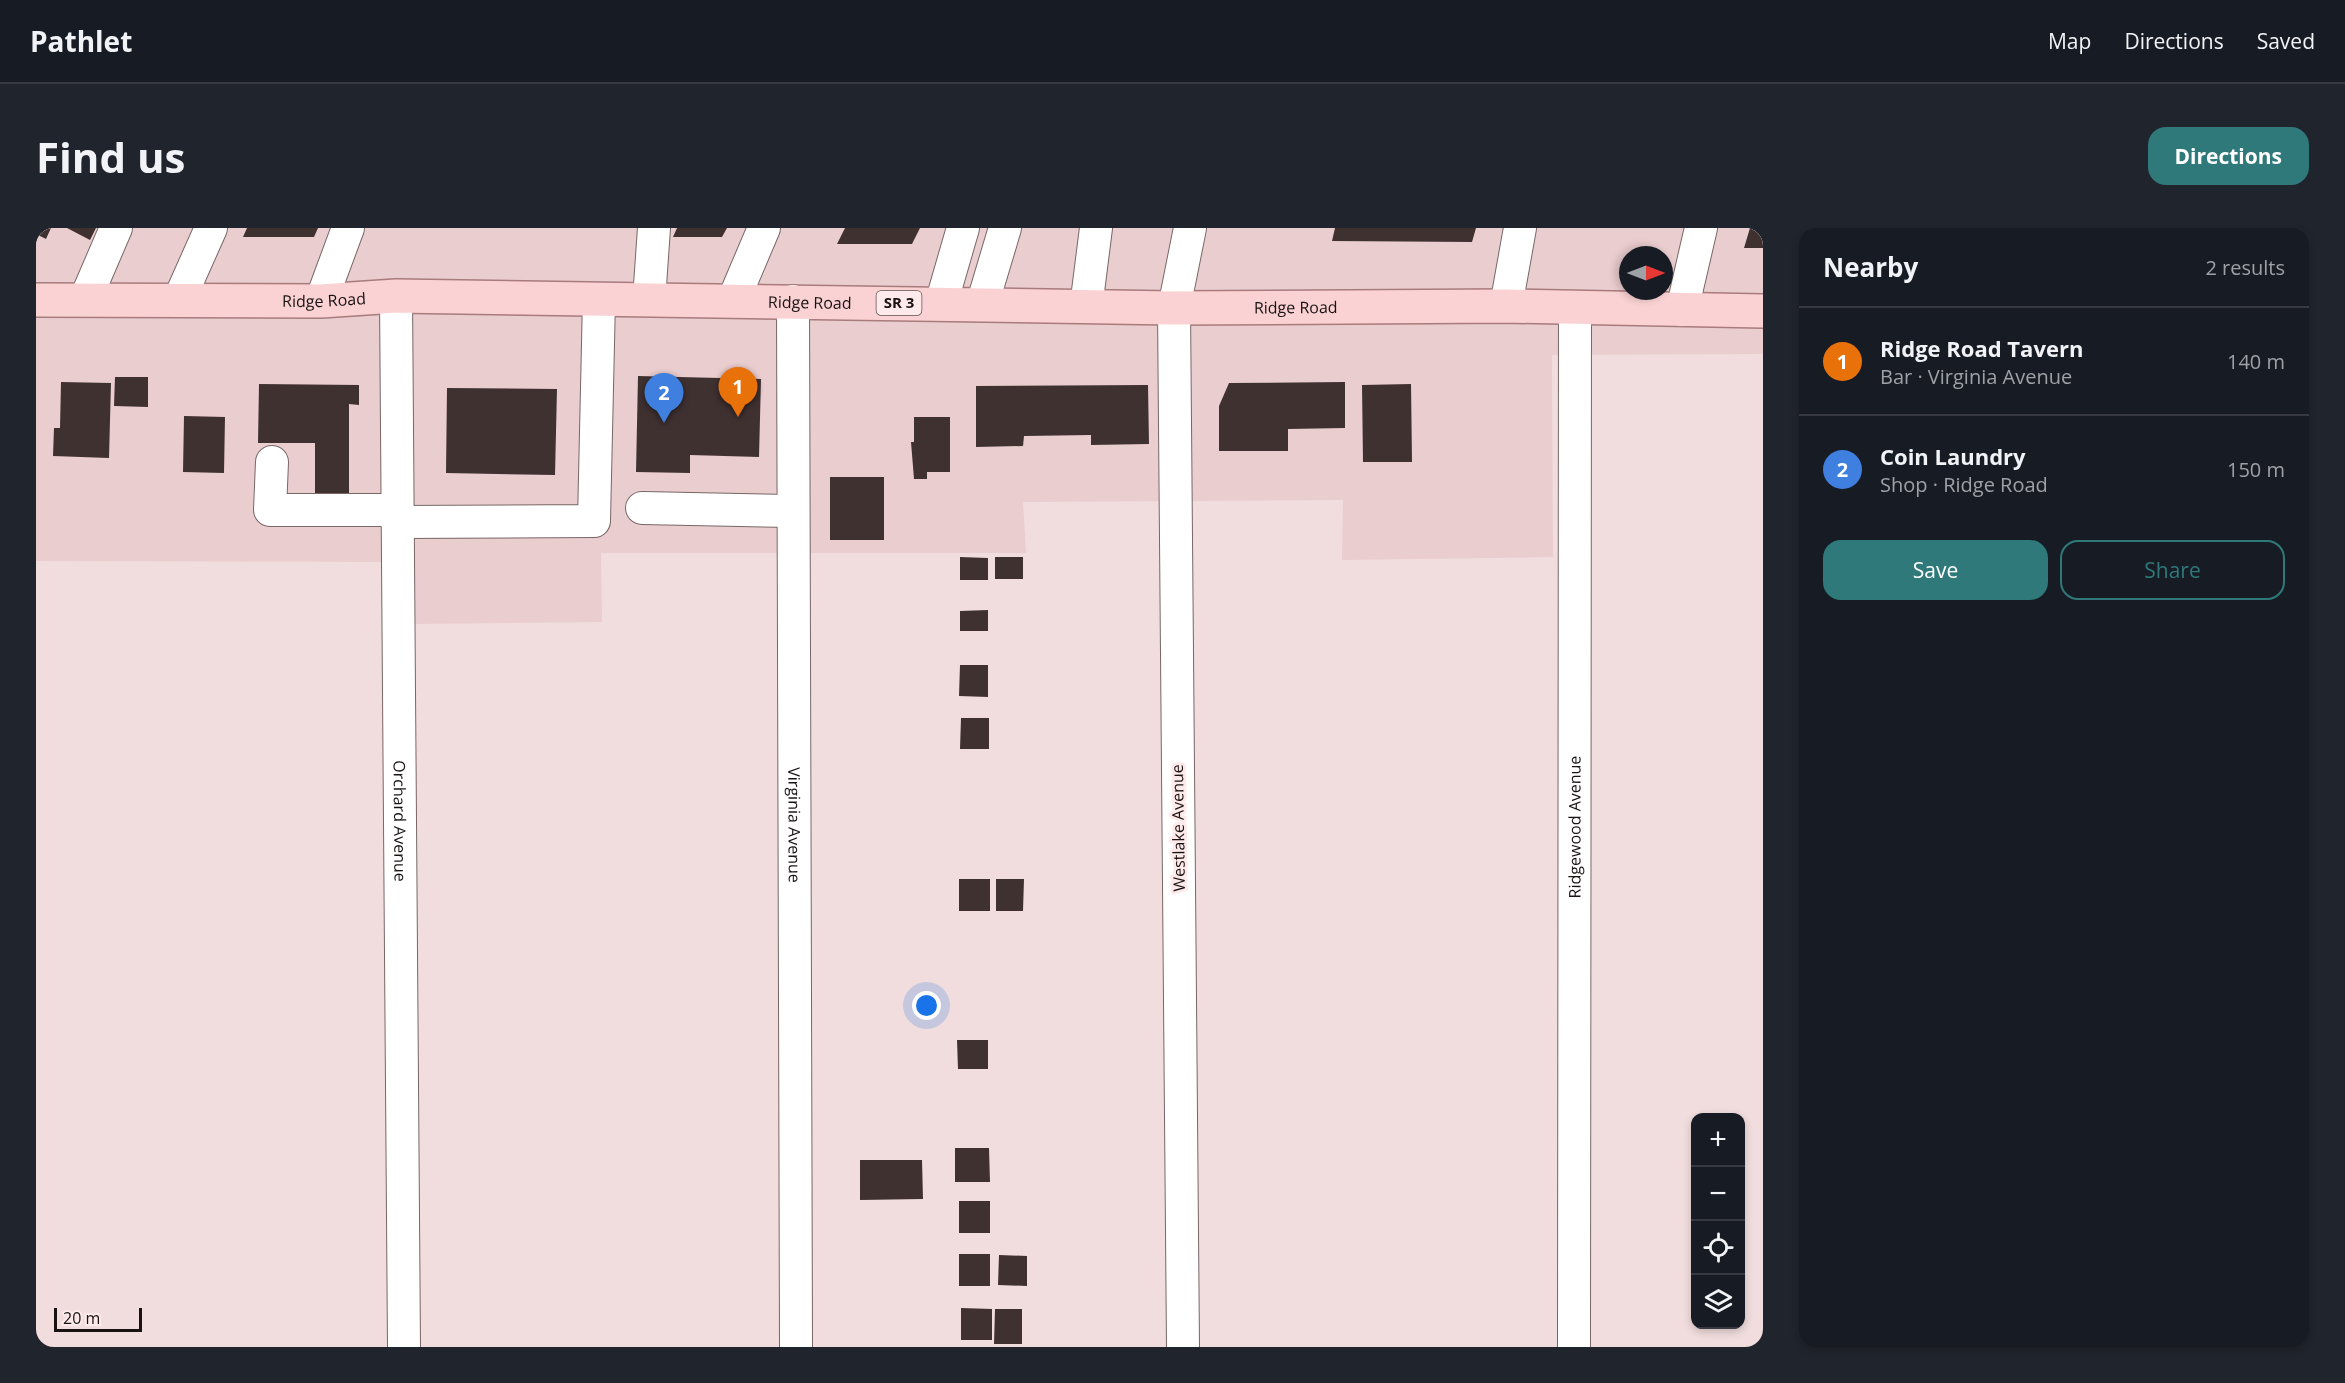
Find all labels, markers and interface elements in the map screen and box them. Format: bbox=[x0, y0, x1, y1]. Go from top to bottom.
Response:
text: Pathlet bbox=[30, 22, 132, 60]
text: Map bbox=[2048, 27, 2091, 55]
text: Directions bbox=[2124, 27, 2224, 55]
text: Saved bbox=[2257, 27, 2315, 55]
button: Directions bbox=[2148, 127, 2309, 185]
text: Find us bbox=[36, 128, 185, 185]
north arrow bbox=[1619, 246, 1673, 300]
text: Nearby bbox=[1823, 249, 1918, 285]
text: 2 results bbox=[2205, 254, 2285, 281]
street label: Ridge Road bbox=[282, 287, 366, 312]
street label: Ridge Road bbox=[768, 291, 852, 314]
road number: SR 3 bbox=[876, 291, 922, 315]
street label: Ridge Road bbox=[1254, 296, 1338, 319]
text: Ridge Road Tavern bbox=[1880, 333, 2083, 363]
text: 1 bbox=[1837, 348, 1848, 375]
text: 140 m bbox=[2227, 348, 2285, 375]
text: Bar · Virginia Avenue bbox=[1880, 363, 2072, 390]
pin: 1 bbox=[718, 368, 758, 417]
pin: 2 bbox=[644, 374, 684, 423]
text: Coin Laundry bbox=[1880, 441, 2026, 471]
text: 2 bbox=[1837, 456, 1848, 483]
text: 150 m bbox=[2227, 456, 2285, 483]
text: Shop · Ridge Road bbox=[1880, 471, 2048, 498]
button: Save bbox=[1823, 540, 2048, 600]
button: Share bbox=[2060, 540, 2285, 600]
street label: Ridgewood Avenue bbox=[1563, 756, 1586, 898]
street label: Orchard Avenue bbox=[389, 760, 411, 882]
street label: Westlake Avenue bbox=[1166, 764, 1190, 892]
street label: Virginia Avenue bbox=[783, 767, 806, 883]
your location bbox=[912, 991, 941, 1020]
map controls bbox=[1691, 1113, 1745, 1329]
button: + bbox=[1691, 1113, 1745, 1167]
button: − bbox=[1691, 1167, 1745, 1221]
button: locate bbox=[1691, 1221, 1745, 1275]
button: layers bbox=[1691, 1275, 1745, 1329]
scale bar bbox=[54, 1305, 142, 1332]
text: 20 m bbox=[63, 1307, 100, 1329]

